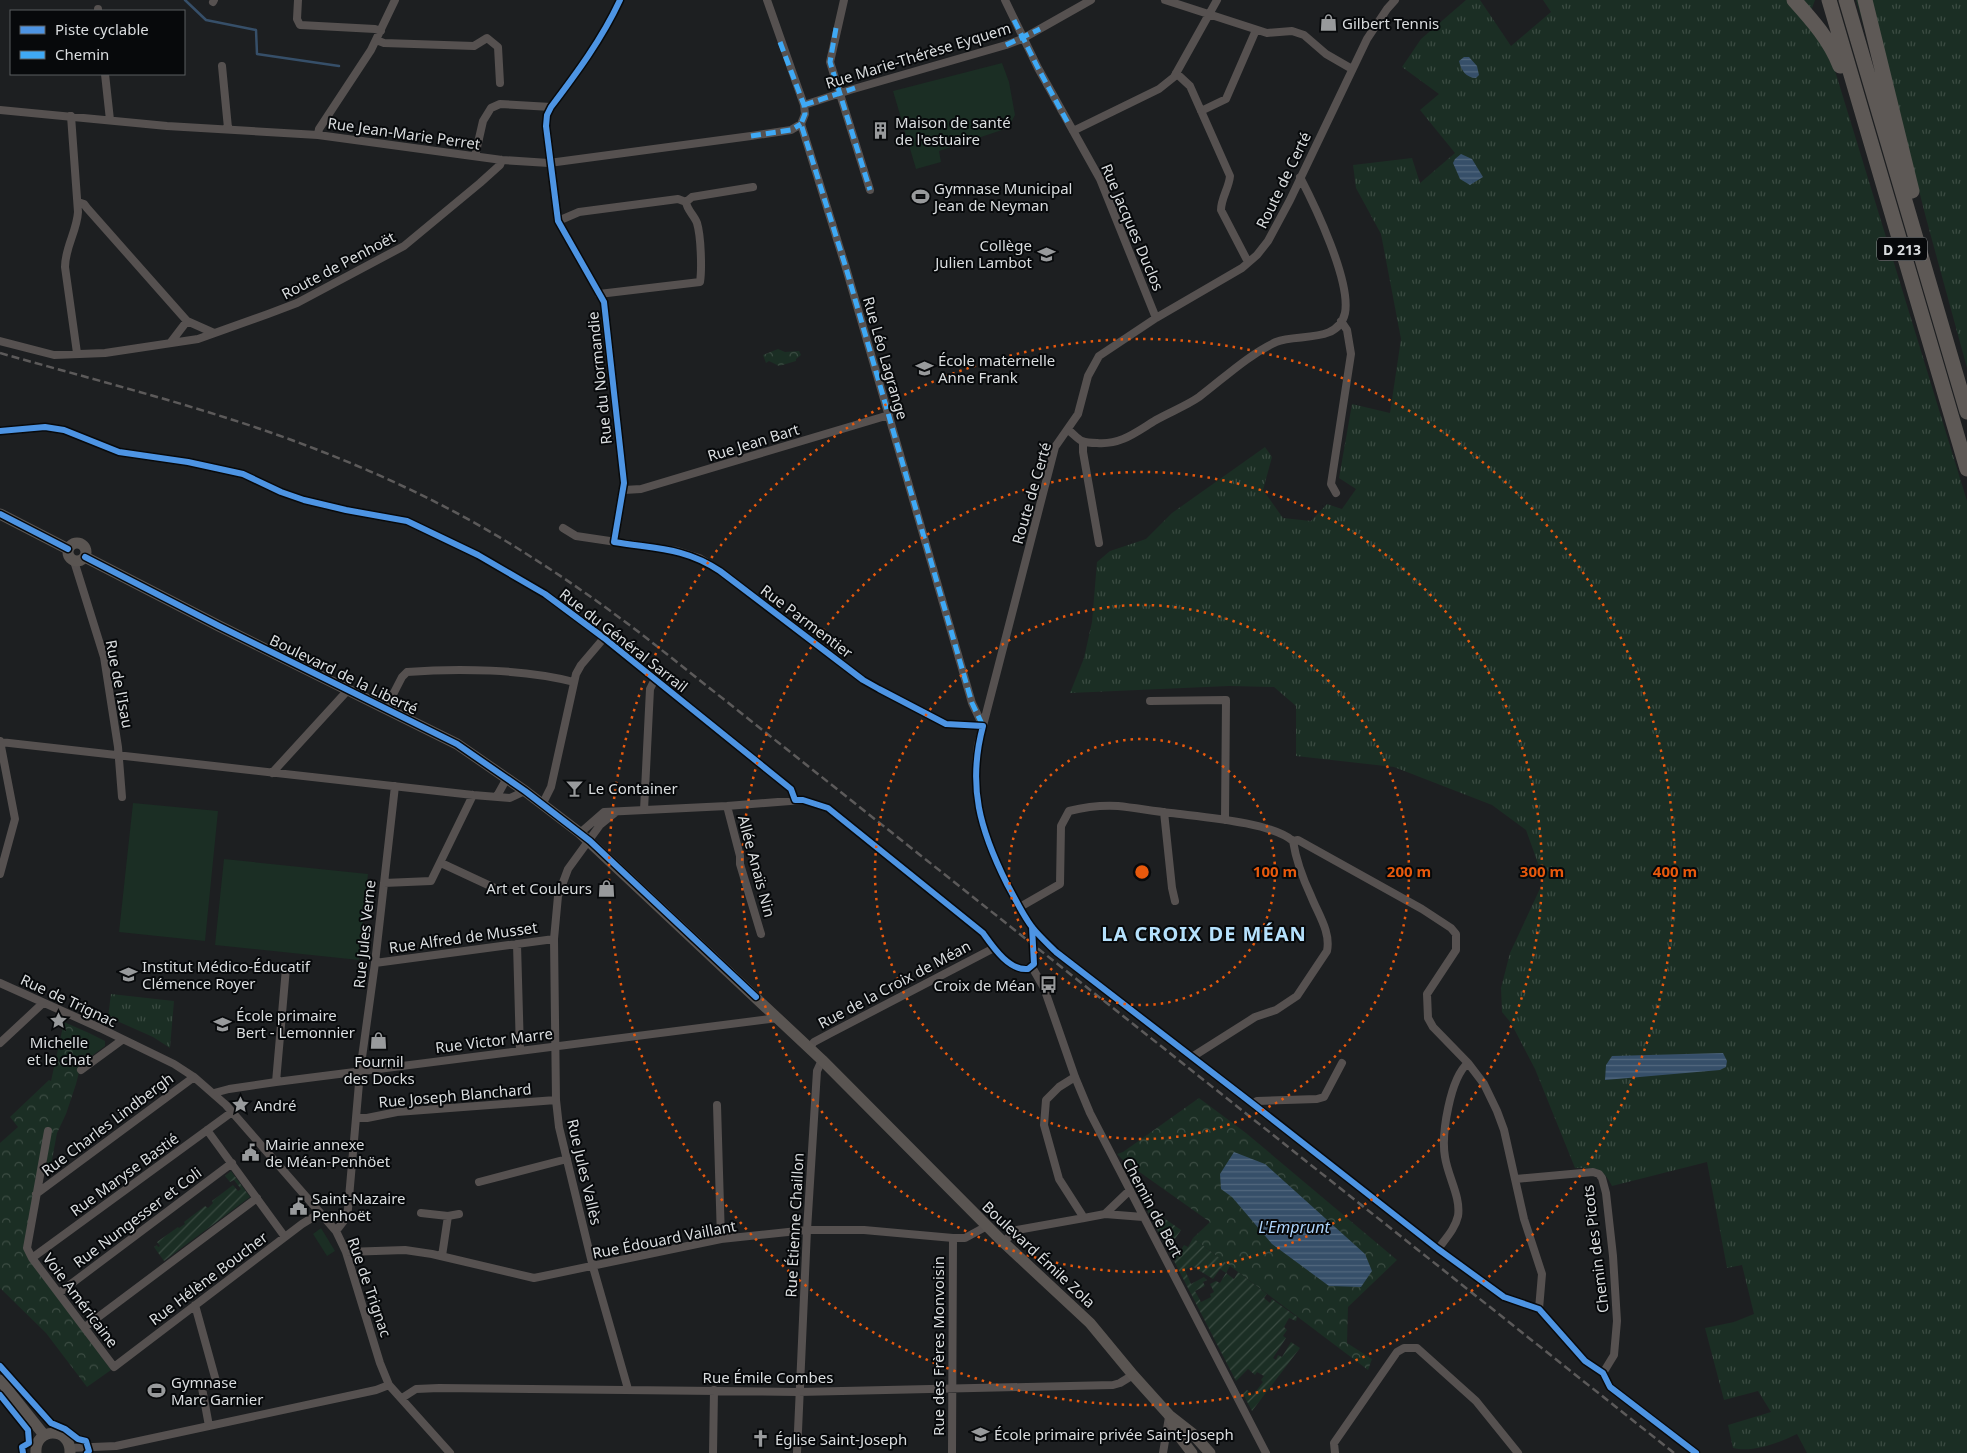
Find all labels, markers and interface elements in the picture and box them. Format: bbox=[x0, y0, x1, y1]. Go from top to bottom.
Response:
legend bbox=[10, 10, 185, 75]
shop icon: Gilbert Tennis bbox=[1318, 13, 1338, 33]
place label: Gilbert Tennis bbox=[1342, 13, 1439, 33]
street label: Rue Marie-Thérèse Eyquem bbox=[823, 17, 1013, 93]
text: Piste cyclable bbox=[55, 19, 149, 39]
text: Chemin bbox=[55, 44, 109, 64]
street label: Rue Jean-Marie Perret bbox=[326, 112, 482, 154]
place label: Maison de santé de l'estuaire bbox=[895, 112, 1011, 149]
building icon: Maison de santé de l'estuaire bbox=[871, 121, 891, 141]
street label: Route de Certé bbox=[1251, 128, 1315, 232]
street label: Rue Jacques Duclos bbox=[1097, 160, 1169, 294]
place label: Gymnase Municipal Jean de Neyman bbox=[932, 178, 1072, 215]
sports icon: Gymnase Municipal Jean de Neyman bbox=[910, 187, 930, 207]
street label: Route de Penhoët bbox=[278, 226, 399, 303]
place label: Collège Julien Lambot bbox=[933, 235, 1033, 272]
road number: D 213 bbox=[1877, 238, 1927, 260]
school or university icon: Collège Julien Lambot bbox=[1036, 244, 1056, 264]
street label: Rue Léo Lagrange bbox=[859, 294, 913, 422]
street label: Rue du Normandie bbox=[582, 311, 616, 445]
place label: École maternelle Anne Frank bbox=[938, 350, 1055, 387]
school or university icon: École maternelle Anne Frank bbox=[914, 359, 934, 379]
street label: Rue Jean Bart bbox=[705, 418, 802, 465]
street label: Route de Certé bbox=[1007, 440, 1055, 546]
street label: Rue Parmentier bbox=[757, 580, 857, 662]
street label: Rue du Général Sarrail bbox=[556, 584, 692, 696]
street label: Boulevard de la Liberté bbox=[267, 629, 421, 719]
street label: Rue de l'Isau bbox=[102, 638, 138, 730]
bar icon: Le Container bbox=[564, 778, 584, 798]
place label: Le Container bbox=[588, 778, 678, 798]
street label: Allée Anaïs Nin bbox=[734, 813, 780, 919]
text: 100 m bbox=[1253, 861, 1297, 881]
text: 200 m bbox=[1387, 861, 1431, 881]
text: 300 m bbox=[1520, 861, 1564, 881]
text: 400 m bbox=[1653, 861, 1697, 881]
centre of rings bbox=[1133, 863, 1151, 881]
place label: Art et Couleurs bbox=[486, 878, 592, 898]
shop icon: Art et Couleurs bbox=[596, 878, 616, 898]
street label: Rue Jules Verne bbox=[348, 879, 380, 989]
street label: Rue Alfred de Musset bbox=[387, 917, 539, 957]
district label: LA CROIX DE MÉAN bbox=[1101, 920, 1307, 947]
street label: Rue de la Croix de Méan bbox=[814, 935, 974, 1033]
place label: Institut Médico-Éducatif Clémence Royer bbox=[142, 956, 311, 993]
school or university icon: Institut Médico-Éducatif Clémence Royer bbox=[118, 965, 138, 985]
street label: Rue de Trignac bbox=[18, 969, 120, 1031]
place label: Croix de Méan bbox=[934, 975, 1035, 995]
bus stop icon: Croix de Méan bbox=[1039, 975, 1059, 995]
place label: École primaire Bert - Lemonnier bbox=[236, 1005, 355, 1042]
place icon: Michelle et le chat bbox=[49, 1011, 69, 1031]
school or university icon: École primaire Bert - Lemonnier bbox=[212, 1014, 232, 1034]
street label: Rue Victor Marre bbox=[434, 1023, 554, 1057]
shop icon: Fournil des Docks bbox=[369, 1030, 389, 1050]
place label: Michelle et le chat bbox=[27, 1032, 92, 1069]
place label: Fournil des Docks bbox=[343, 1051, 415, 1088]
street label: Rue Charles Lindbergh bbox=[37, 1068, 177, 1180]
street label: Rue Joseph Blanchard bbox=[378, 1078, 532, 1112]
place icon: André bbox=[230, 1095, 250, 1115]
place label: André bbox=[254, 1095, 296, 1115]
street label: Rue Jules Vallès bbox=[563, 1117, 607, 1227]
street label: Rue Maryse Bastié bbox=[66, 1128, 182, 1220]
place label: Mairie annexe de Méan-Penhöet bbox=[265, 1134, 391, 1171]
public building icon: Mairie annexe de Méan-Penhöet bbox=[241, 1143, 261, 1163]
street label: Rue Étienne Chaillon bbox=[780, 1152, 808, 1298]
street label: Chemin de Bert bbox=[1118, 1154, 1188, 1261]
street label: Rue Nungesser et Coli bbox=[69, 1162, 205, 1272]
street label: Chemin des Picots bbox=[1577, 1184, 1613, 1314]
place label: Saint-Nazaire Penhoët bbox=[312, 1188, 406, 1225]
street label: Boulevard Émile Zola bbox=[978, 1196, 1100, 1312]
public building icon: Saint-Nazaire Penhoët bbox=[288, 1197, 308, 1217]
street label: Rue Édouard Vaillant bbox=[590, 1215, 738, 1263]
water label: L'Emprunt bbox=[1258, 1216, 1330, 1238]
street label: Rue Hélène Boucher bbox=[145, 1227, 271, 1329]
street label: Rue de Trignac bbox=[344, 1234, 396, 1340]
street label: Voie Américaine bbox=[39, 1249, 123, 1351]
street label: Rue des Frères Monvoisin bbox=[928, 1256, 948, 1436]
street label: Rue Émile Combes bbox=[703, 1367, 833, 1387]
place label: Gymnase Marc Garnier bbox=[171, 1372, 263, 1409]
sports icon: Gymnase Marc Garnier bbox=[147, 1381, 167, 1401]
school or university icon: École primaire privée Saint-Joseph bbox=[970, 1424, 990, 1444]
place label: École primaire privée Saint-Joseph bbox=[994, 1424, 1234, 1444]
church icon: Église Saint-Joseph bbox=[751, 1429, 771, 1449]
place label: Église Saint-Joseph bbox=[775, 1429, 907, 1449]

